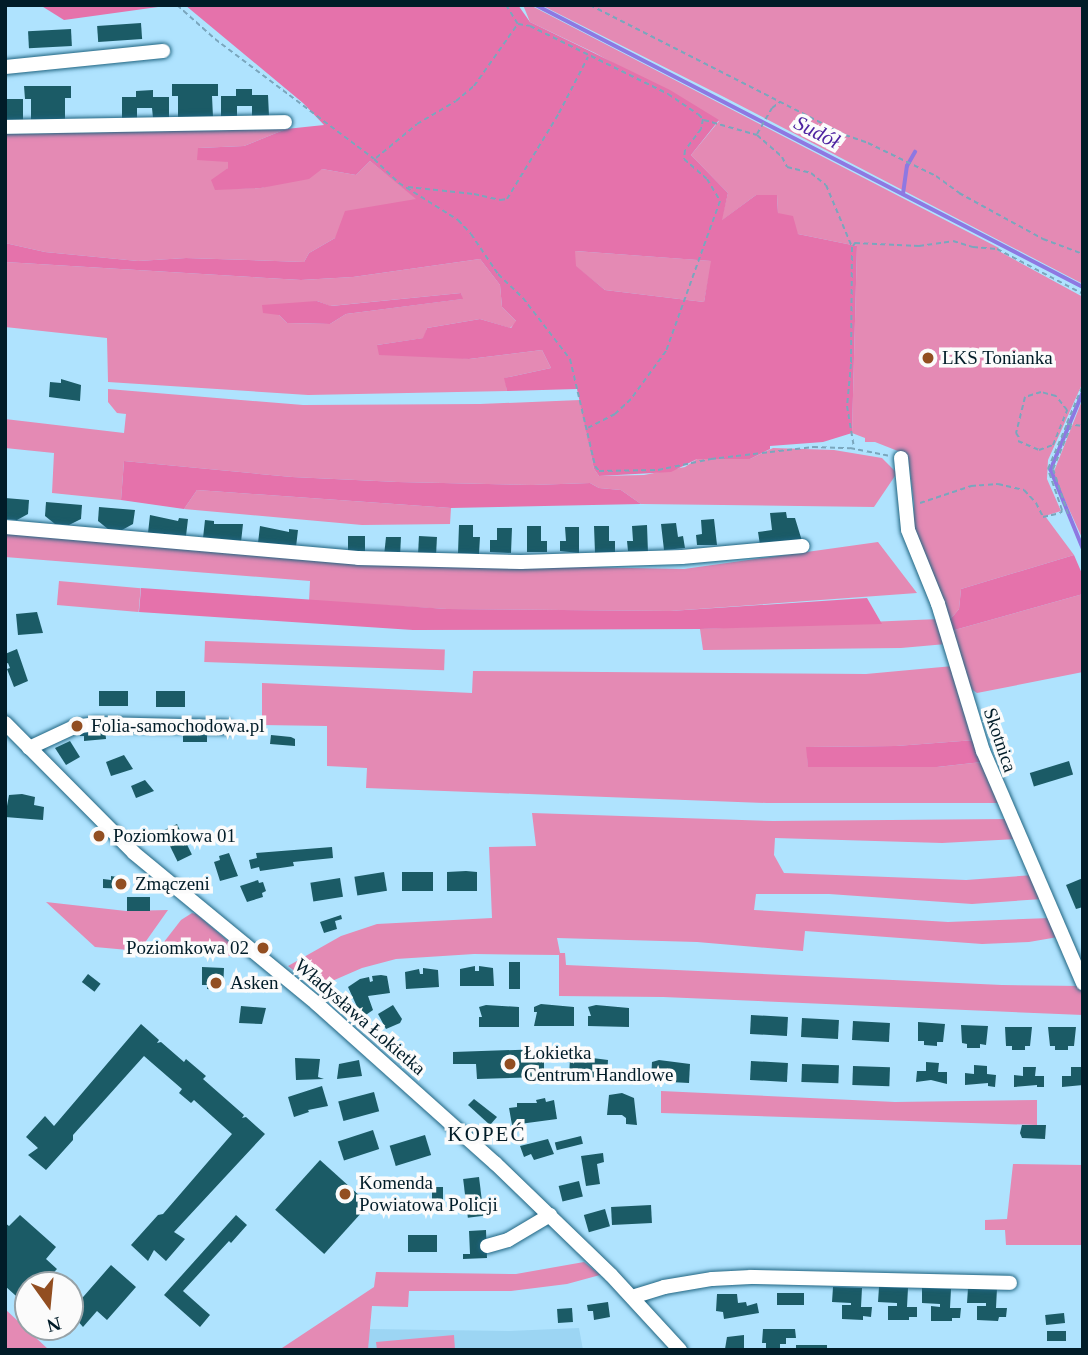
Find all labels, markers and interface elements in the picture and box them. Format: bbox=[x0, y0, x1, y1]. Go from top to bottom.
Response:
water label: Sudół bbox=[790, 110, 844, 154]
place label: LKS Tonianka bbox=[942, 347, 1053, 369]
marker: LKS Tonianka bbox=[920, 350, 936, 366]
street label: Skotnica bbox=[978, 705, 1022, 775]
place label: Folia-samochodowa.pl bbox=[91, 715, 265, 737]
marker: Folia-samochodowa.pl bbox=[69, 718, 85, 734]
place label: Poziomkowa 01 bbox=[113, 825, 236, 847]
marker: Poziomkowa 01 bbox=[91, 828, 107, 844]
place label: Zmączeni bbox=[135, 873, 210, 895]
marker: Zmączeni bbox=[113, 876, 129, 892]
place label: Poziomkowa 02 bbox=[126, 937, 249, 959]
marker: Poziomkowa 02 bbox=[255, 940, 271, 956]
street label: Władysława Łokietka bbox=[290, 954, 430, 1080]
place label: Asken bbox=[230, 972, 279, 994]
marker: Asken bbox=[208, 975, 224, 991]
place label: Łokietka Centrum Handlowe bbox=[524, 1042, 673, 1086]
marker: Łokietka Centrum Handlowe bbox=[502, 1056, 518, 1072]
district label: KOPEĆ bbox=[448, 1121, 526, 1147]
place label: Komenda Powiatowa Policji bbox=[359, 1172, 498, 1216]
marker: Komenda Powiatowa Policji bbox=[337, 1186, 353, 1202]
north arrow bbox=[14, 1271, 84, 1341]
text: N bbox=[45, 1313, 63, 1337]

